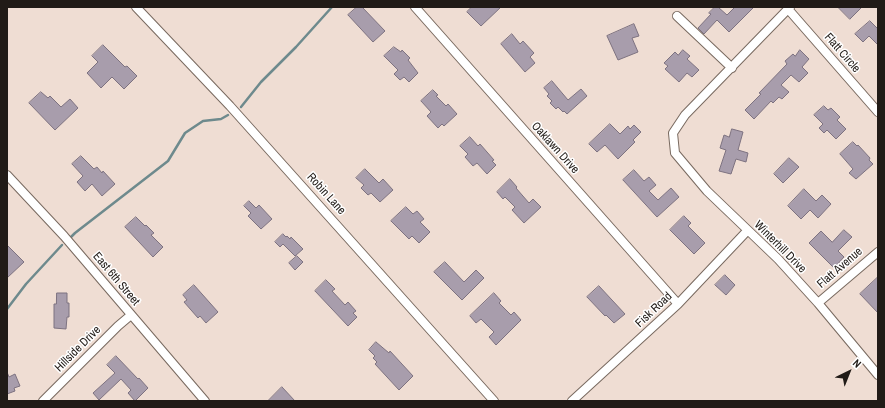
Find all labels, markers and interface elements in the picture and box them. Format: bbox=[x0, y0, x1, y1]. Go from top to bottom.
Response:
street label: Flatt Circle bbox=[821, 30, 863, 76]
street label: Oaklawn Drive bbox=[528, 119, 582, 177]
street label: Robin Lane bbox=[304, 170, 348, 218]
street label: Winterhill Drive bbox=[751, 218, 809, 276]
street label: Flatt Avenue bbox=[814, 244, 866, 292]
street label: East 6th Street bbox=[90, 249, 142, 309]
street label: Fisk Road bbox=[633, 289, 675, 331]
street label: Hillside Drive bbox=[52, 323, 104, 375]
north arrow bbox=[829, 352, 869, 392]
text: N bbox=[850, 356, 864, 371]

